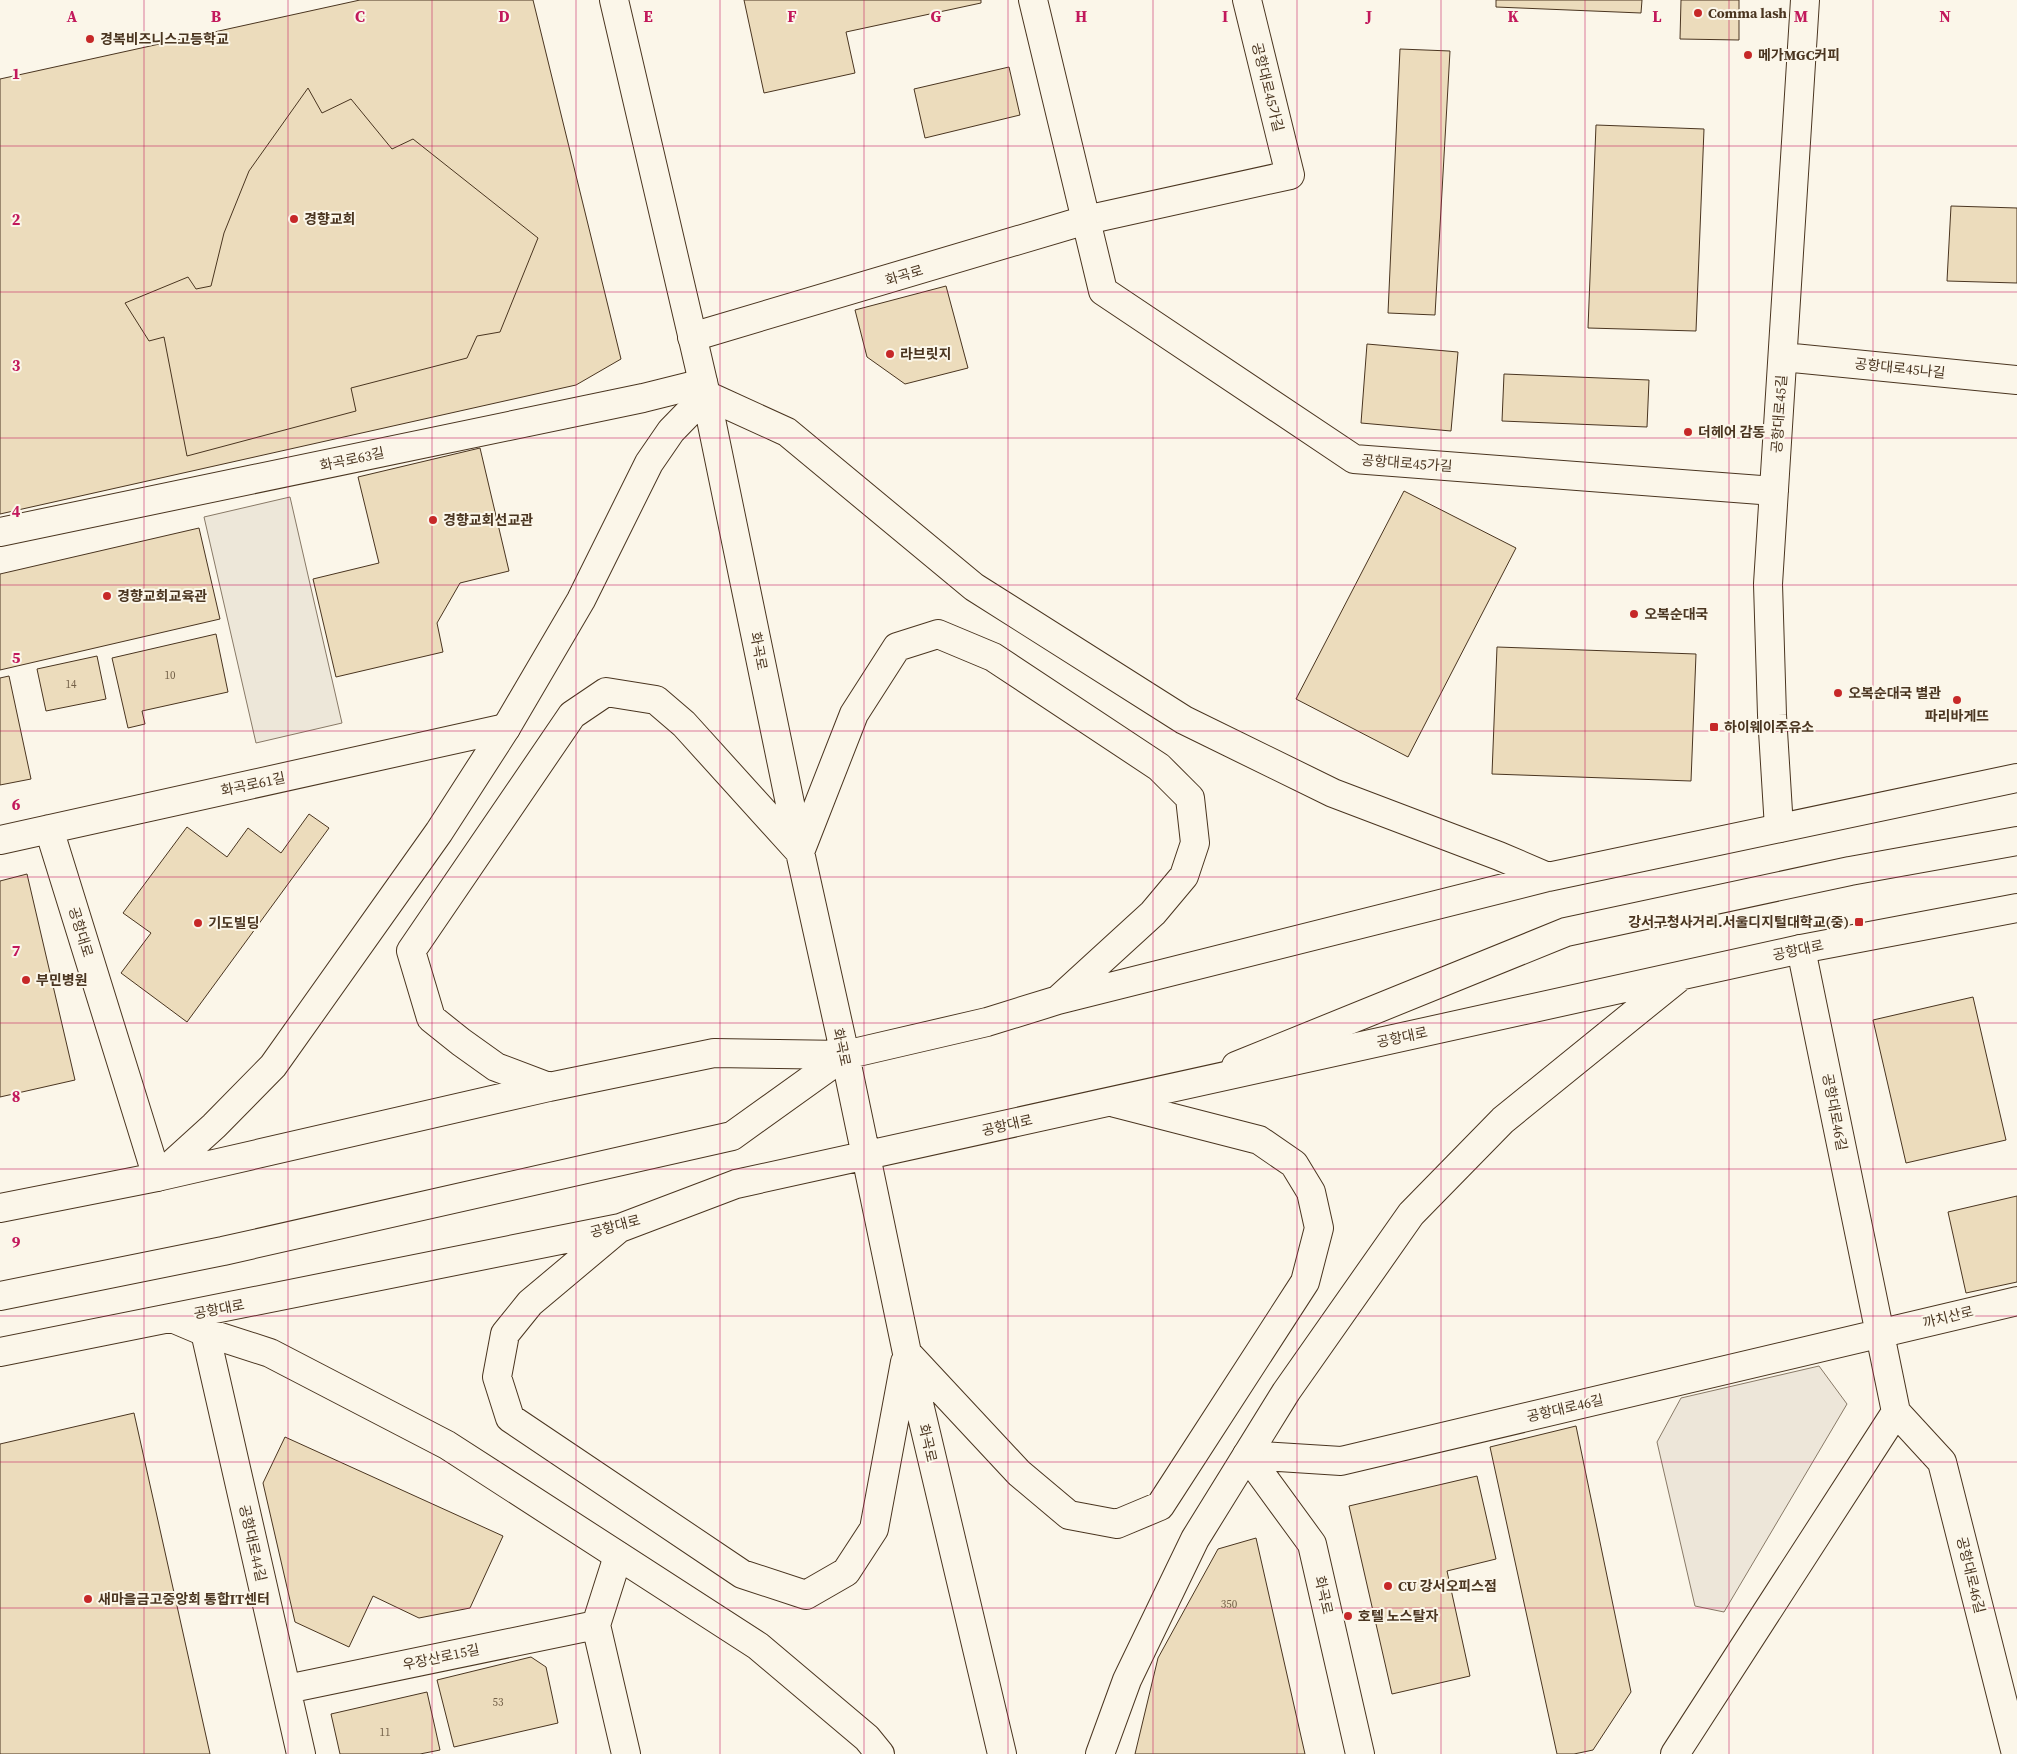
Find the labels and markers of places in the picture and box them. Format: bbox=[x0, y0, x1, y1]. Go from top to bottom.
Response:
place label: Comma lash bbox=[1708, 3, 1787, 23]
marker: Comma lash bbox=[1692, 7, 1704, 19]
place label: 경복비즈니스고등학교 bbox=[100, 29, 229, 49]
marker: 경복비즈니스고등학교 bbox=[84, 33, 96, 45]
place label: 메가MGC커피 bbox=[1758, 45, 1840, 65]
marker: 메가MGC커피 bbox=[1742, 49, 1754, 61]
place label: 경향교회 bbox=[304, 209, 356, 229]
marker: 경향교회 bbox=[288, 213, 300, 225]
place label: 라브릿지 bbox=[900, 344, 952, 364]
marker: 라브릿지 bbox=[884, 348, 896, 360]
place label: 더헤어 감동 bbox=[1698, 422, 1766, 442]
marker: 더헤어 감동 bbox=[1682, 426, 1694, 438]
place label: 경향교회선교관 bbox=[443, 510, 533, 530]
marker: 경향교회선교관 bbox=[427, 514, 439, 526]
place label: 경향교회교육관 bbox=[117, 586, 207, 606]
marker: 경향교회교육관 bbox=[101, 590, 113, 602]
place label: 오복순대국 bbox=[1644, 604, 1709, 624]
marker: 오복순대국 bbox=[1628, 608, 1640, 620]
place label: 오복순대국 별관 bbox=[1848, 683, 1941, 703]
marker: 오복순대국 별관 bbox=[1832, 687, 1844, 699]
marker: 파리바게뜨 bbox=[1951, 694, 1963, 706]
place label: 파리바게뜨 bbox=[1925, 706, 1989, 726]
place label: 하이웨이주유소 bbox=[1724, 717, 1814, 737]
marker: 하이웨이주유소 bbox=[1708, 721, 1720, 733]
place label: 강서구청사거리.서울디지털대학교(중) bbox=[1628, 912, 1849, 932]
place label: 기도빌딩 bbox=[208, 913, 260, 933]
marker: 강서구청사거리.서울디지털대학교(중) bbox=[1853, 916, 1865, 928]
marker: 기도빌딩 bbox=[192, 917, 204, 929]
place label: 부민병원 bbox=[36, 970, 88, 990]
marker: 부민병원 bbox=[20, 974, 32, 986]
place label: CU 강서오피스점 bbox=[1398, 1576, 1497, 1596]
marker: CU 강서오피스점 bbox=[1382, 1580, 1394, 1592]
place label: 새마을금고중앙회 통합IT센터 bbox=[98, 1589, 270, 1609]
marker: 새마을금고중앙회 통합IT센터 bbox=[82, 1593, 94, 1605]
place label: 호텔 노스탈자 bbox=[1358, 1606, 1438, 1626]
marker: 호텔 노스탈자 bbox=[1342, 1610, 1354, 1622]

